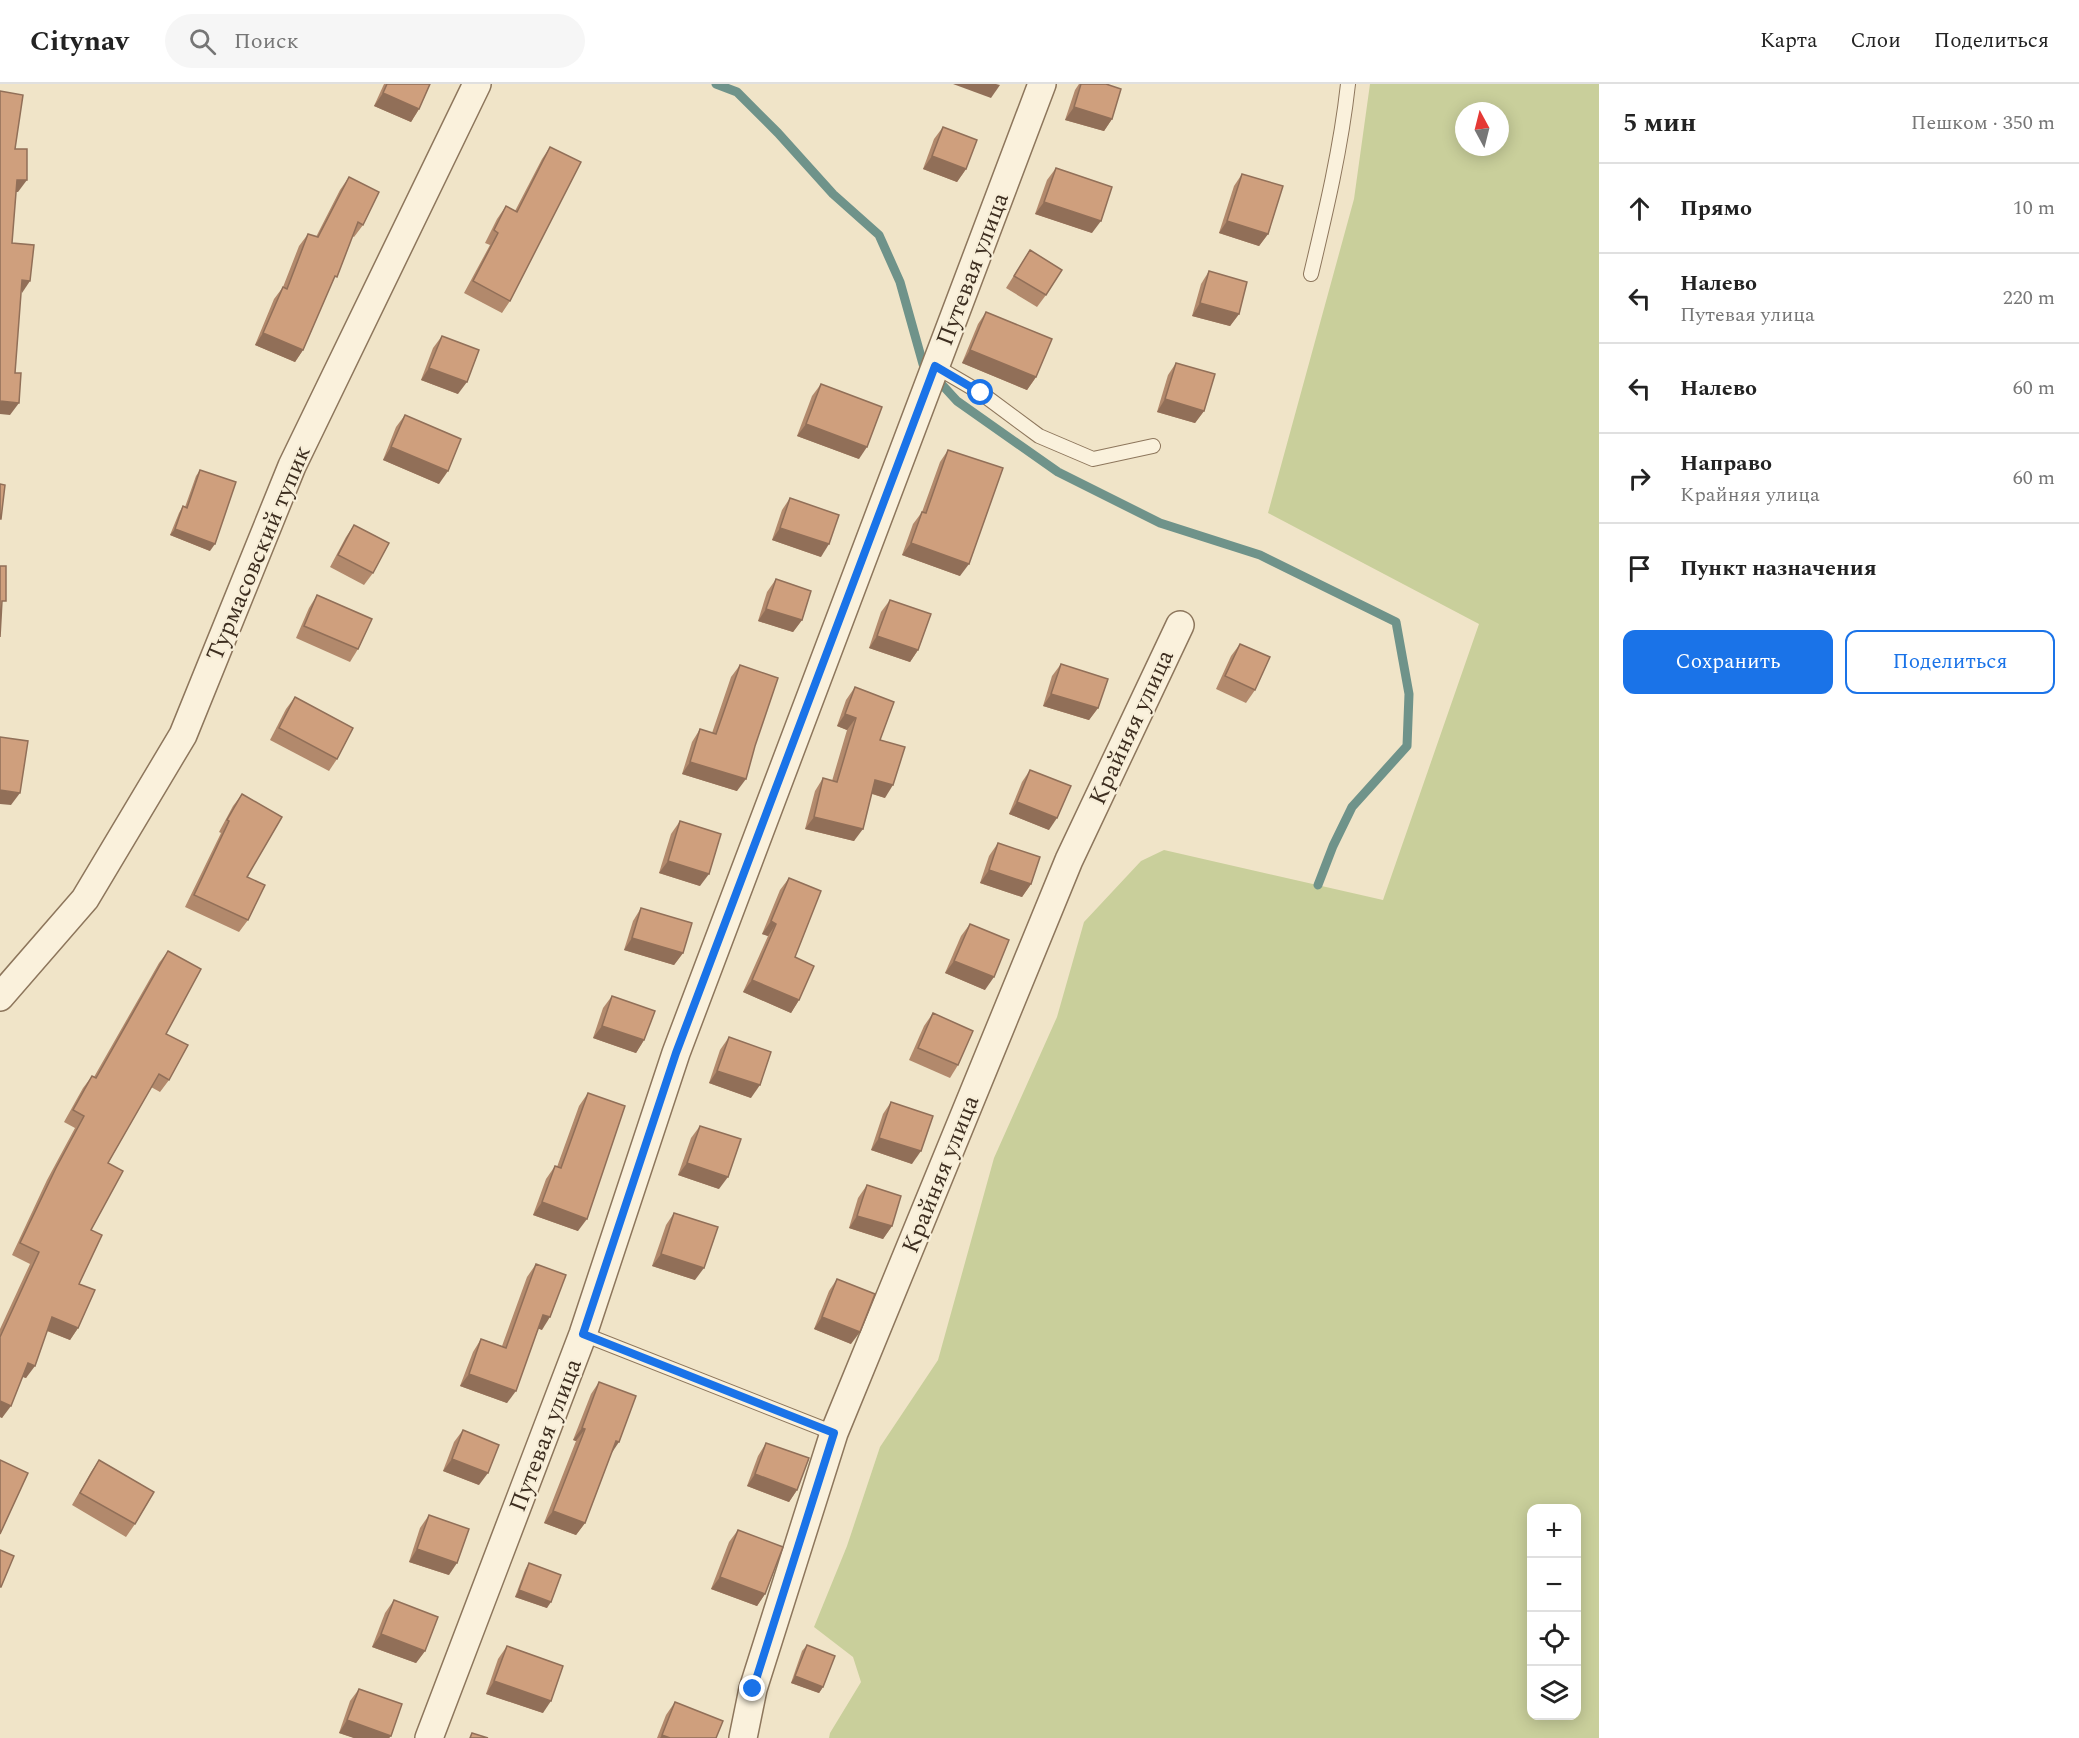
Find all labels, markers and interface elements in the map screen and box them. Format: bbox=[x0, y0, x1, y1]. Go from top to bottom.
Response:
search box bbox=[165, 14, 585, 68]
text: Citynav bbox=[30, 20, 129, 63]
icon: search bbox=[186, 25, 219, 58]
text: Поиск bbox=[234, 25, 299, 58]
text: Карта bbox=[1760, 25, 1817, 57]
text: Слои bbox=[1850, 25, 1901, 57]
text: Поделиться bbox=[1934, 25, 2049, 57]
north arrow bbox=[1455, 102, 1509, 156]
text: 5 мин bbox=[1623, 103, 1696, 143]
text: Пешком · 350 m bbox=[1911, 108, 2055, 138]
street label: Путевая улица bbox=[927, 187, 1019, 351]
icon: ahead bbox=[1623, 192, 1656, 225]
text: Прямо bbox=[1680, 192, 1752, 225]
text: 10 m bbox=[2013, 193, 2055, 223]
text: Налево bbox=[1680, 267, 1757, 300]
icon: left bbox=[1623, 282, 1656, 315]
text: 220 m bbox=[2003, 283, 2055, 313]
text: Путевая улица bbox=[1680, 300, 1815, 330]
icon: left bbox=[1623, 372, 1656, 405]
text: Налево bbox=[1680, 372, 1757, 405]
text: 60 m bbox=[2013, 373, 2055, 403]
route start bbox=[967, 379, 993, 405]
street label: Турмасовский тупик bbox=[197, 440, 321, 667]
text: Направо bbox=[1680, 447, 1772, 480]
icon: right bbox=[1623, 462, 1656, 495]
text: 60 m bbox=[2013, 463, 2055, 493]
text: Крайняя улица bbox=[1680, 480, 1820, 510]
icon: arrive bbox=[1623, 552, 1656, 585]
text: Пункт назначения bbox=[1680, 552, 1877, 585]
button: Сохранить bbox=[1623, 630, 1833, 694]
button: Поделиться bbox=[1845, 630, 2055, 694]
street label: Крайняя улица bbox=[1080, 644, 1184, 811]
street label: Крайняя улица bbox=[893, 1090, 989, 1259]
street label: Путевая улица bbox=[500, 1353, 592, 1517]
map controls bbox=[1527, 1504, 1581, 1720]
button: + bbox=[1527, 1504, 1581, 1558]
button: − bbox=[1527, 1558, 1581, 1612]
button: locate bbox=[1527, 1612, 1581, 1666]
button: layers bbox=[1527, 1666, 1581, 1720]
route end bbox=[739, 1675, 765, 1701]

